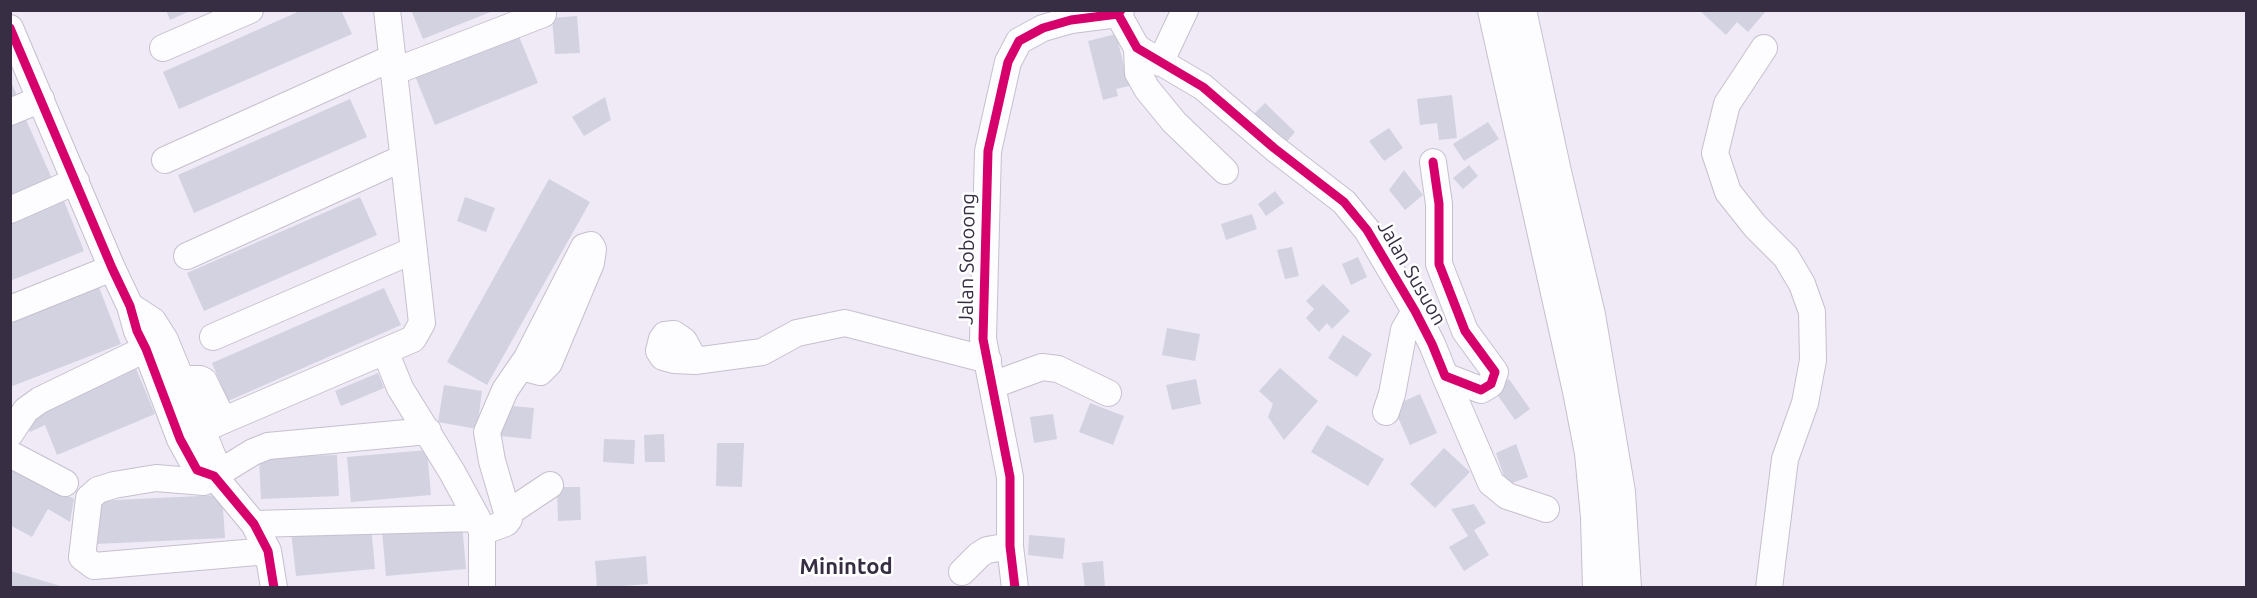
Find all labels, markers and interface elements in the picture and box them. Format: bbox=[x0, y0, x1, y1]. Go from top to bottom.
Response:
street label: Jalan Soboong bbox=[954, 193, 980, 325]
street label: Jalan Susuon bbox=[1372, 216, 1452, 330]
district label: Minintod bbox=[799, 554, 893, 580]

